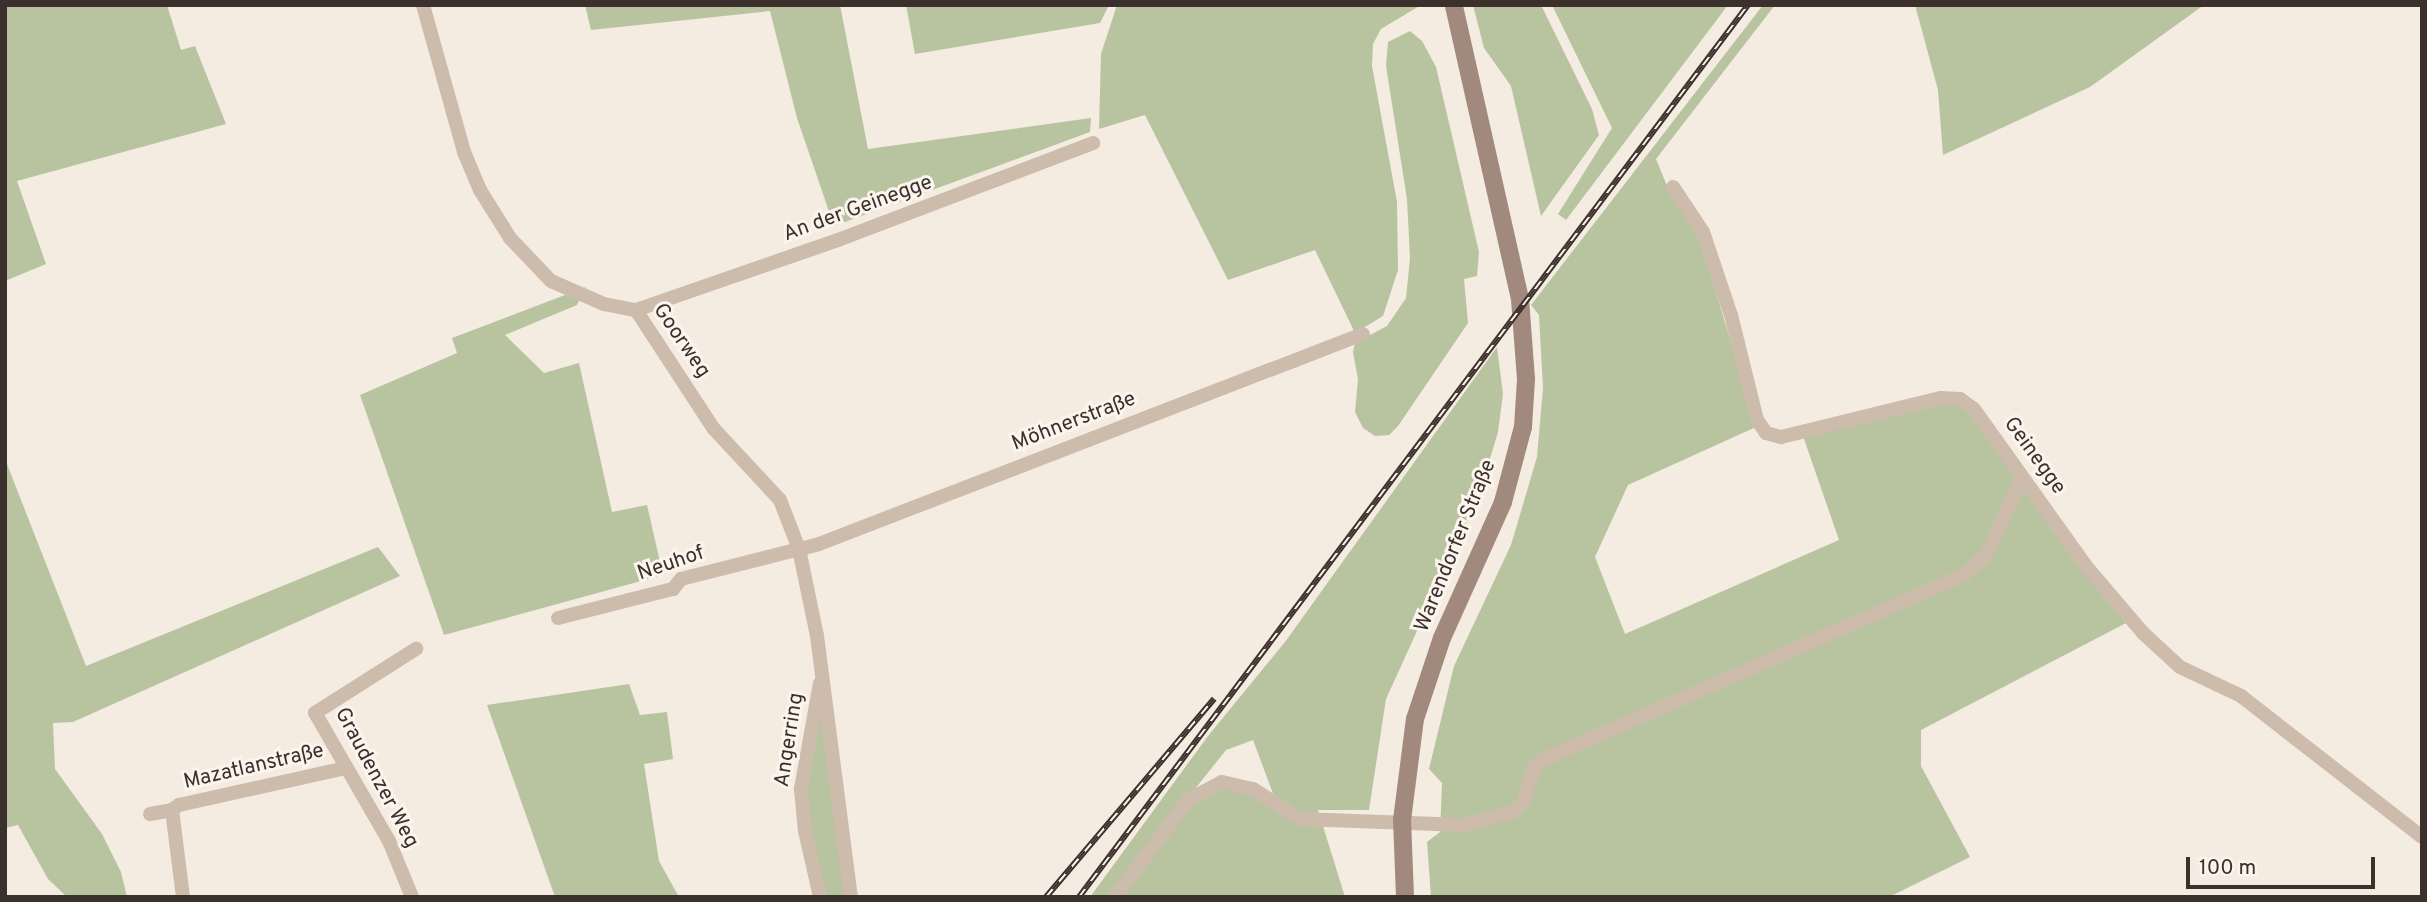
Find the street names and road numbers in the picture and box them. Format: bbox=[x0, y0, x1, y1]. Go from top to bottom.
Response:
street label: An der Geinegge bbox=[780, 170, 936, 248]
street label: Goorweg bbox=[647, 299, 715, 383]
street label: Möhnerstraße bbox=[1008, 387, 1140, 457]
street label: Geinegge bbox=[1997, 412, 2071, 500]
street label: Warendorfer Straße bbox=[1410, 456, 1502, 636]
street label: Neuhof bbox=[634, 541, 708, 587]
street label: Angerring bbox=[770, 691, 810, 789]
street label: Graudenzer Weg bbox=[328, 703, 424, 853]
street label: Mazatlanstraße bbox=[181, 739, 327, 795]

